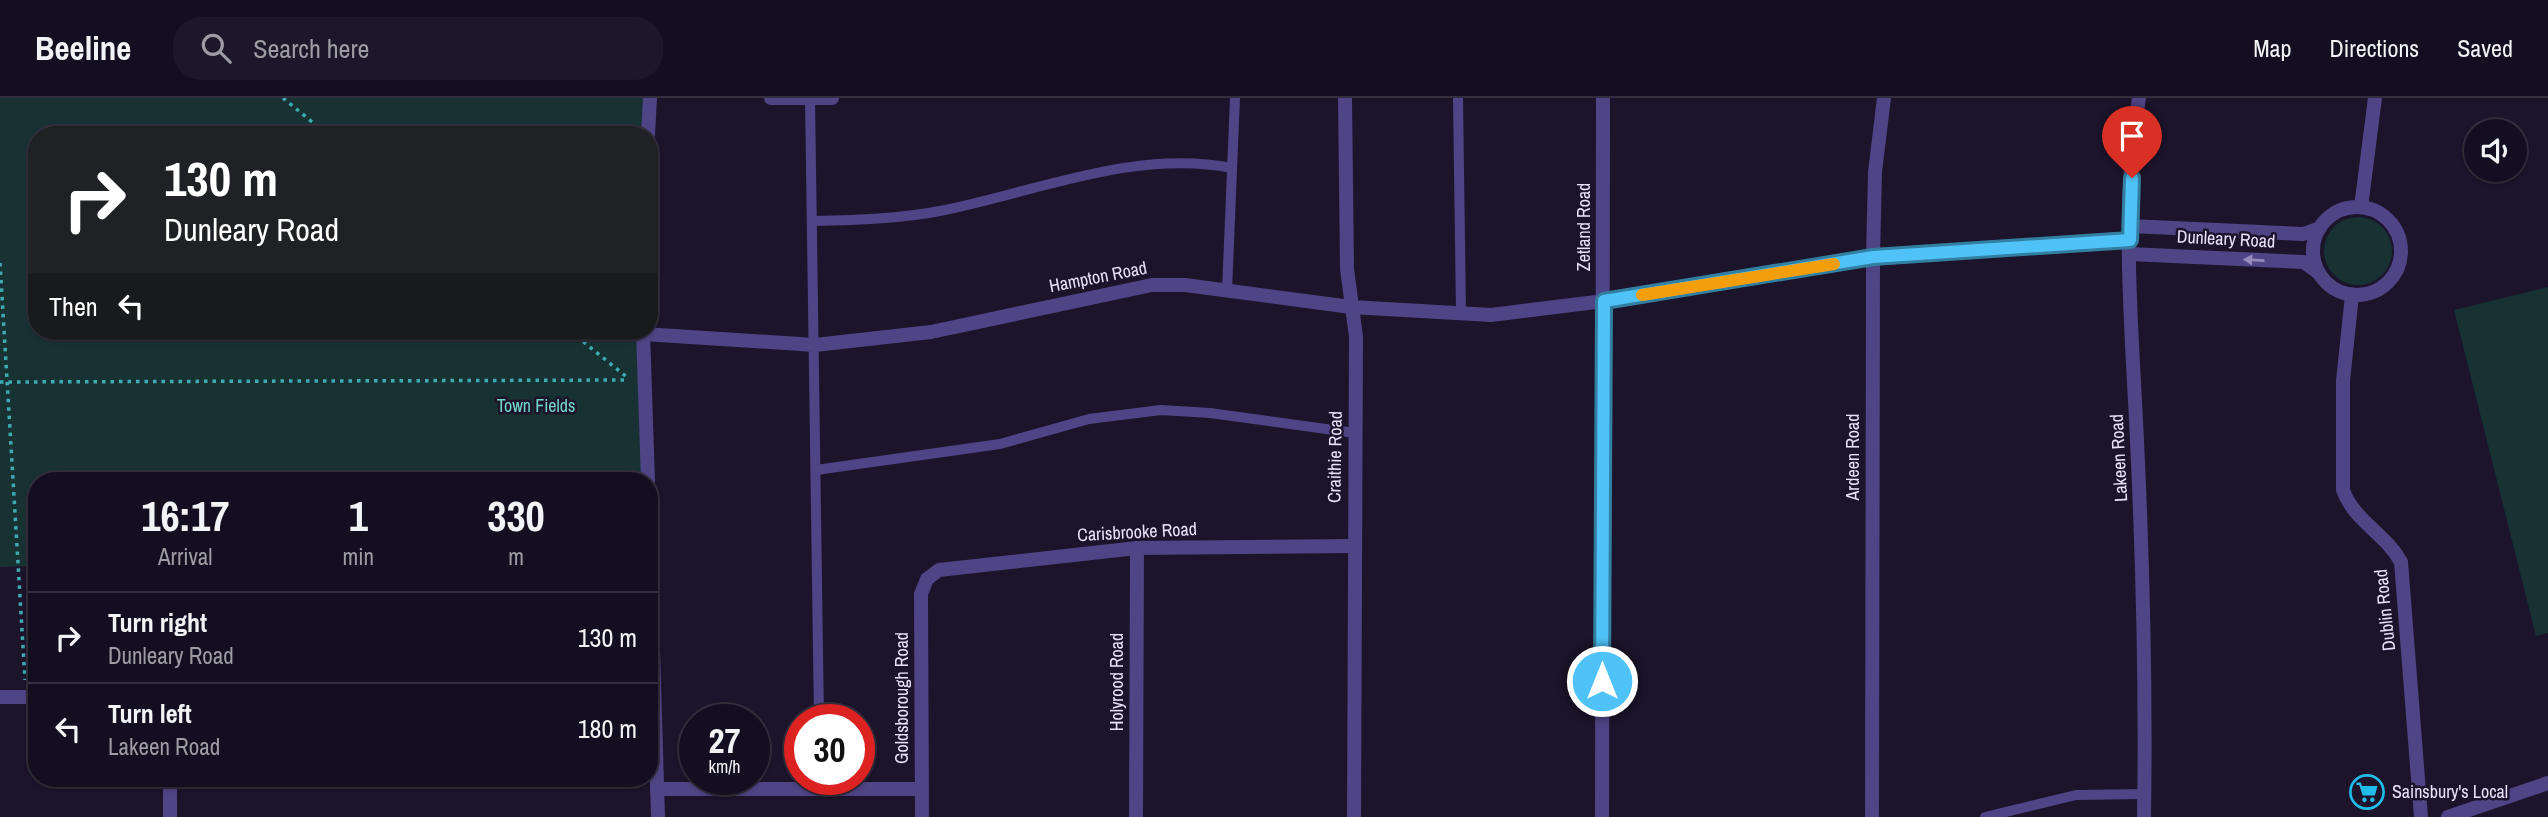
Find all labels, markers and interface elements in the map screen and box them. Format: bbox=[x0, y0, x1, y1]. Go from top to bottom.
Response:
search box bbox=[173, 17, 663, 80]
text: Beeline bbox=[35, 26, 131, 70]
icon: search bbox=[197, 29, 235, 67]
text: Search here bbox=[253, 31, 369, 66]
text: Map bbox=[2253, 32, 2291, 64]
text: Directions bbox=[2329, 32, 2419, 64]
text: Saved bbox=[2457, 32, 2513, 64]
pin bbox=[2102, 106, 2162, 178]
icon: arrive bbox=[2113, 117, 2151, 155]
map controls bbox=[2464, 119, 2527, 182]
button: sound bbox=[2464, 119, 2527, 182]
text: 130 m bbox=[164, 145, 278, 211]
icon: right bbox=[49, 154, 140, 245]
street label: Zetland Road bbox=[1571, 183, 1596, 271]
text: Dunleary Road bbox=[164, 208, 339, 251]
street label: Dunleary Road bbox=[2176, 223, 2276, 254]
one-way arrow bbox=[2243, 254, 2265, 265]
street label: Hampton Road bbox=[1047, 255, 1149, 298]
icon: left bbox=[112, 287, 150, 325]
text: Then bbox=[49, 289, 98, 324]
park label: Town Fields bbox=[497, 393, 575, 418]
street label: Craithie Road bbox=[1321, 411, 1348, 503]
street label: Ardeen Road bbox=[1840, 414, 1865, 501]
street label: Lakeen Road bbox=[2104, 414, 2133, 503]
text: 16:17 bbox=[141, 488, 229, 544]
text: 1 bbox=[349, 488, 368, 544]
text: 330 bbox=[487, 488, 545, 544]
street label: Carisbrooke Road bbox=[1077, 516, 1197, 547]
text: Arrival bbox=[158, 541, 213, 572]
text: min bbox=[343, 541, 374, 572]
text: m bbox=[508, 541, 524, 572]
street label: Dublin Road bbox=[2368, 568, 2401, 652]
text: Turn right bbox=[108, 605, 207, 640]
icon: right bbox=[49, 619, 87, 657]
text: 130 m bbox=[578, 620, 637, 655]
street label: Goldsborough Road bbox=[889, 632, 914, 764]
street label: Holyrood Road bbox=[1104, 633, 1129, 731]
text: Dunleary Road bbox=[108, 640, 234, 671]
position arrow bbox=[1565, 644, 1639, 718]
text: Turn left bbox=[108, 696, 192, 731]
speed limit sign: 30 bbox=[784, 704, 875, 795]
icon: left bbox=[49, 710, 87, 748]
text: 180 m bbox=[578, 711, 637, 746]
text: 27 bbox=[709, 717, 740, 764]
text: Lakeen Road bbox=[108, 731, 220, 762]
text: km/h bbox=[709, 754, 741, 779]
supermarket icon: Sainsbury's Local bbox=[2348, 773, 2386, 811]
place label: Sainsbury's Local bbox=[2392, 779, 2508, 804]

